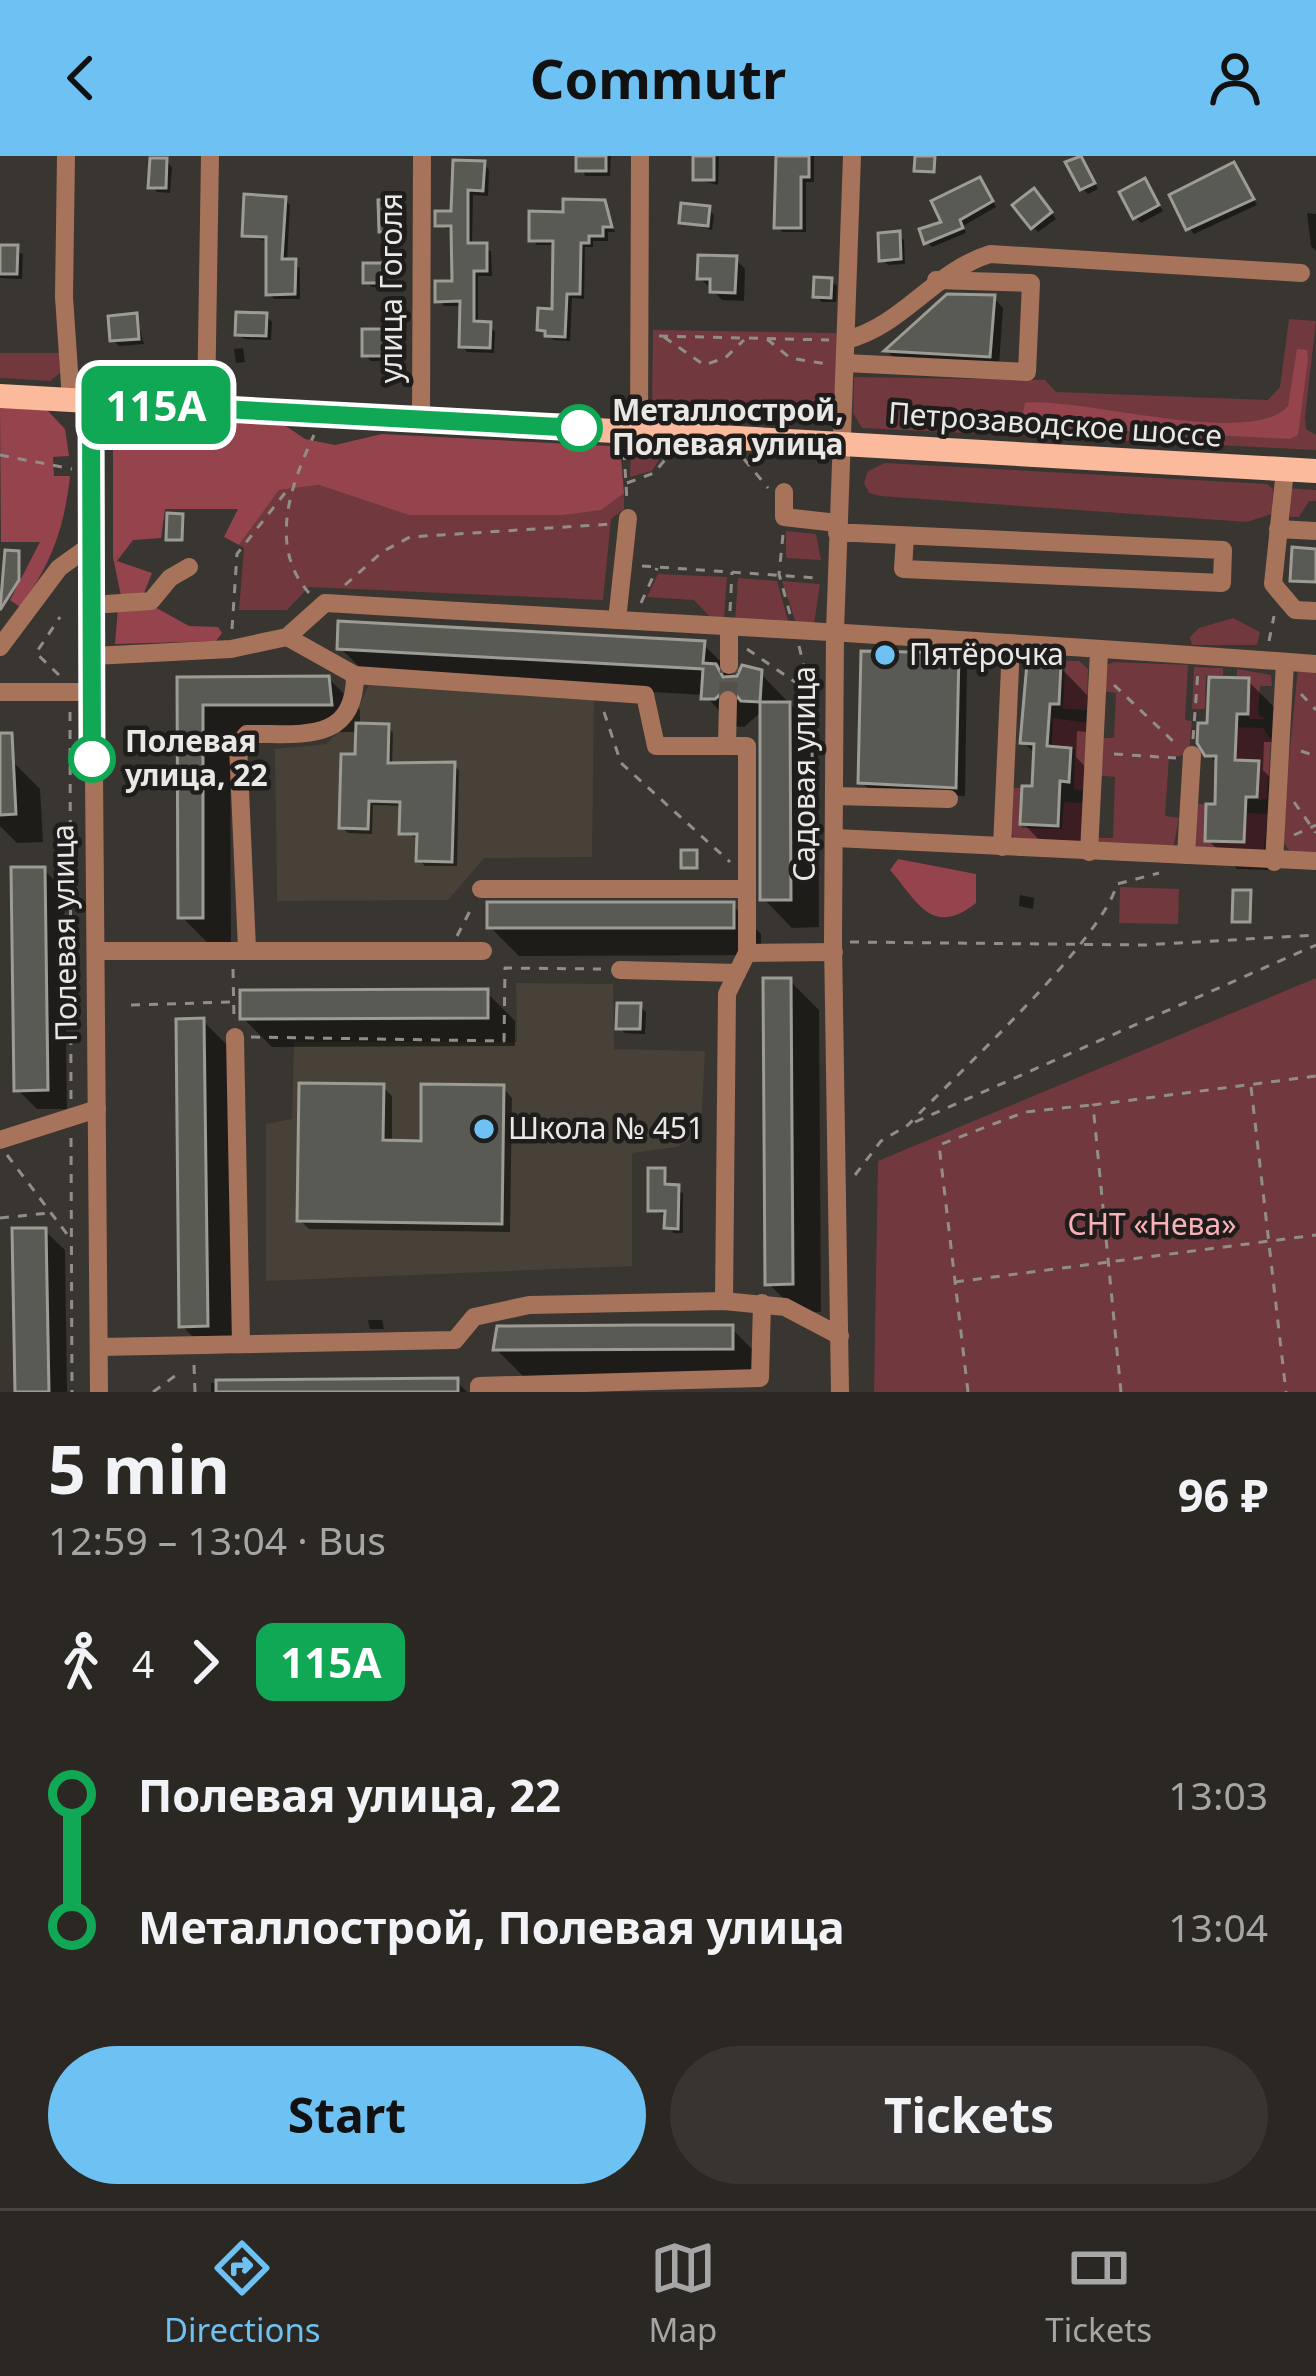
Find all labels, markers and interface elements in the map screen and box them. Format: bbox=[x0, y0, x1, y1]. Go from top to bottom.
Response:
text: Commutr bbox=[530, 41, 786, 115]
icon: back bbox=[48, 45, 114, 111]
icon: person bbox=[1202, 45, 1268, 111]
street label: улица Гоголя bbox=[370, 193, 411, 383]
line badge: 115А bbox=[72, 366, 240, 444]
text: 115А bbox=[105, 376, 207, 433]
place label: Металлострой, Полевая улица bbox=[612, 389, 844, 464]
street label: Петрозаводское шоссе bbox=[887, 391, 1223, 456]
marker: Металлострой, Полевая улица bbox=[557, 406, 601, 450]
place label: Пятёрочка bbox=[909, 633, 1064, 674]
marker: Пятёрочка bbox=[872, 642, 898, 668]
street label: Садовая улица bbox=[783, 666, 824, 882]
place label: Полевая улица, 22 bbox=[124, 720, 268, 795]
marker: Полевая улица, 22 bbox=[70, 737, 114, 781]
street label: Полевая улица bbox=[41, 824, 86, 1042]
place label: Школа № 451 bbox=[508, 1107, 704, 1148]
marker: Школа № 451 bbox=[471, 1116, 497, 1142]
park label: СНТ «Нева» bbox=[1068, 1203, 1236, 1244]
text: 5 min bbox=[48, 1423, 230, 1513]
text: 96 ₽ bbox=[1178, 1464, 1268, 1525]
text: 12:59 – 13:04 · Bus bbox=[48, 1513, 386, 1566]
icon: walk bbox=[48, 1629, 114, 1695]
icon: forward bbox=[172, 1629, 238, 1695]
text: 115А bbox=[280, 1633, 381, 1690]
text: 4 bbox=[132, 1636, 154, 1689]
text: Полевая улица, 22 bbox=[138, 1764, 561, 1825]
text: 13:03 bbox=[1168, 1768, 1268, 1821]
text: Металлострой, Полевая улица bbox=[138, 1896, 845, 1957]
text: 13:04 bbox=[1168, 1900, 1268, 1953]
button: Start bbox=[48, 2046, 646, 2184]
button: Tickets bbox=[670, 2046, 1268, 2184]
tab: Directions bbox=[164, 2235, 321, 2352]
tab: Map bbox=[649, 2235, 717, 2352]
tab: Tickets bbox=[1045, 2235, 1152, 2352]

